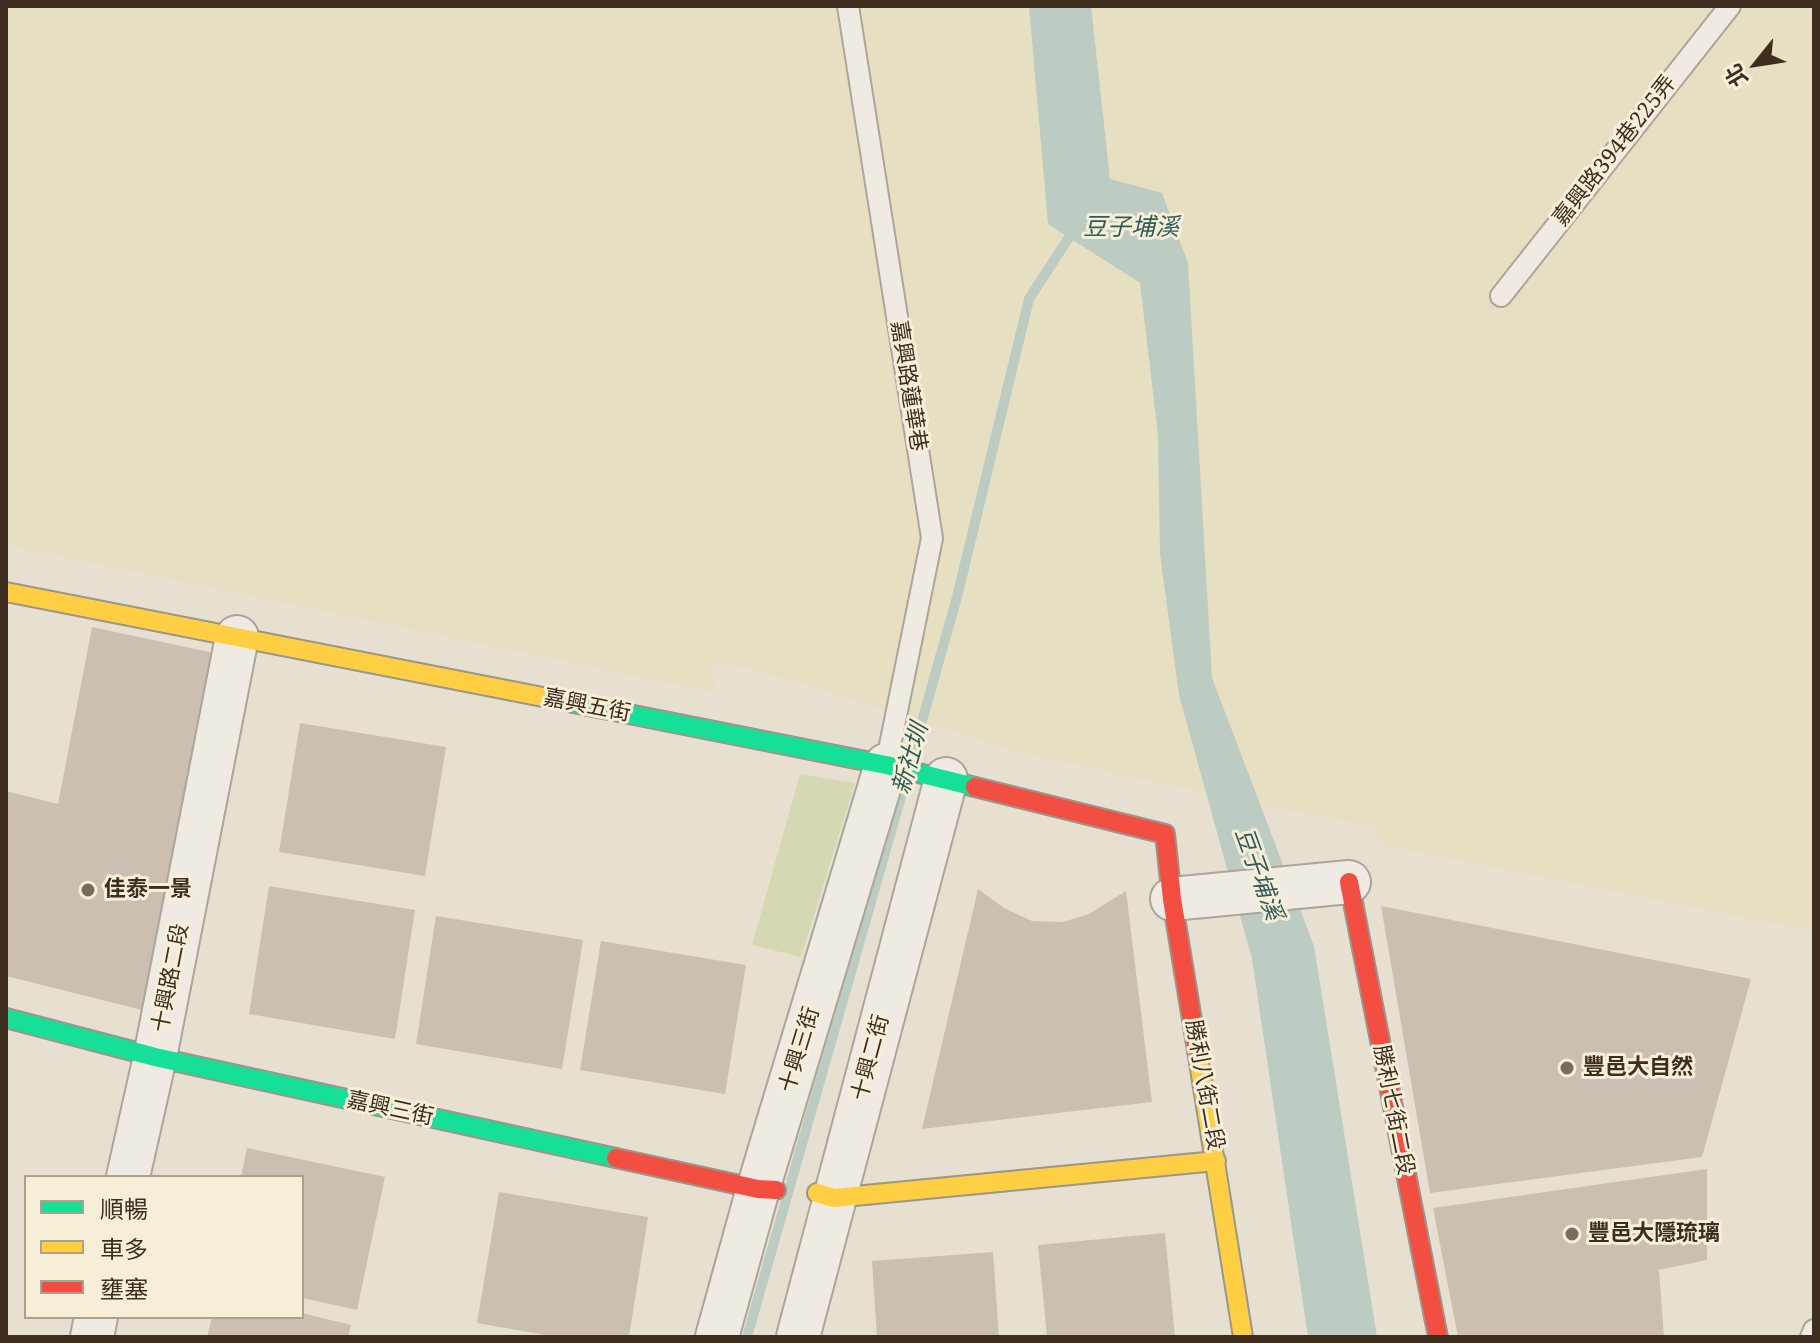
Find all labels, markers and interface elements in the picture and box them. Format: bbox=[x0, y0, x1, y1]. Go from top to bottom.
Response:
north arrow bbox=[1716, 24, 1796, 104]
text: 北 bbox=[1717, 59, 1754, 93]
street label: 嘉興路394巷225弄 bbox=[1548, 70, 1682, 232]
water label: 豆子埔溪 bbox=[1083, 214, 1179, 242]
street label: 嘉興路蓮華巷 bbox=[885, 319, 931, 453]
street label: 嘉興五街 bbox=[541, 685, 633, 727]
water label: 新社圳 bbox=[887, 720, 935, 798]
water label: 豆子埔溪 bbox=[1228, 824, 1288, 924]
place label: 佳泰一景 bbox=[104, 877, 192, 903]
marker: 佳泰一景 bbox=[79, 881, 97, 899]
street label: 十興路二段 bbox=[148, 921, 194, 1035]
street label: 十興三街 bbox=[775, 1004, 825, 1096]
street label: 十興二街 bbox=[847, 1012, 895, 1104]
street label: 勝利八街二段 bbox=[1180, 1018, 1228, 1152]
street label: 勝利七街二段 bbox=[1367, 1043, 1419, 1177]
place label: 豐邑大自然 bbox=[1583, 1055, 1693, 1081]
marker: 豐邑大自然 bbox=[1558, 1059, 1576, 1077]
street label: 嘉興三街 bbox=[344, 1087, 436, 1131]
legend bbox=[24, 1175, 304, 1319]
text: 順暢 bbox=[100, 1192, 148, 1225]
place label: 豐邑大隱琉璃 bbox=[1588, 1221, 1720, 1247]
marker: 豐邑大隱琉璃 bbox=[1563, 1225, 1581, 1243]
text: 車多 bbox=[100, 1232, 148, 1265]
text: 壅塞 bbox=[100, 1272, 148, 1305]

